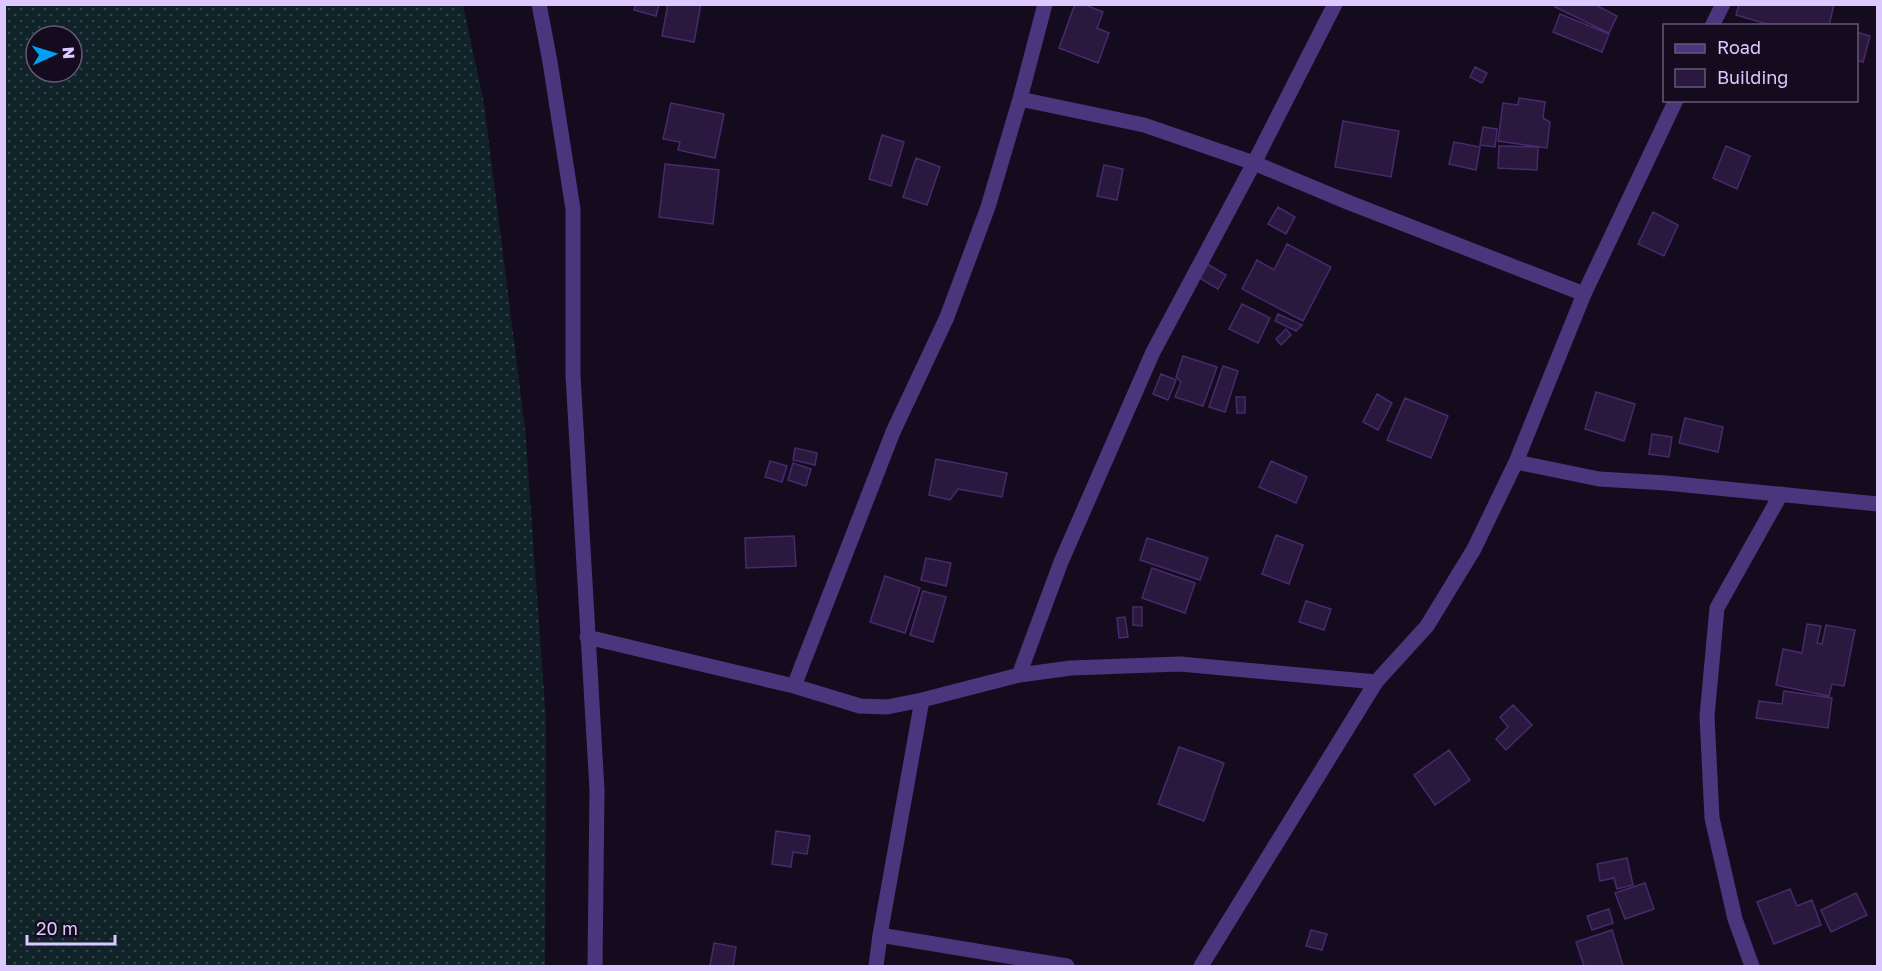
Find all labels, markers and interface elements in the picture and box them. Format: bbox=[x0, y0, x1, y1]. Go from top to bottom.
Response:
north arrow bbox=[24, 24, 84, 84]
legend bbox=[1663, 24, 1858, 102]
text: Road bbox=[1717, 36, 1761, 58]
text: N bbox=[59, 46, 79, 60]
text: Building bbox=[1717, 66, 1788, 88]
scale bar bbox=[27, 908, 116, 946]
text: 20 m bbox=[36, 917, 78, 939]

